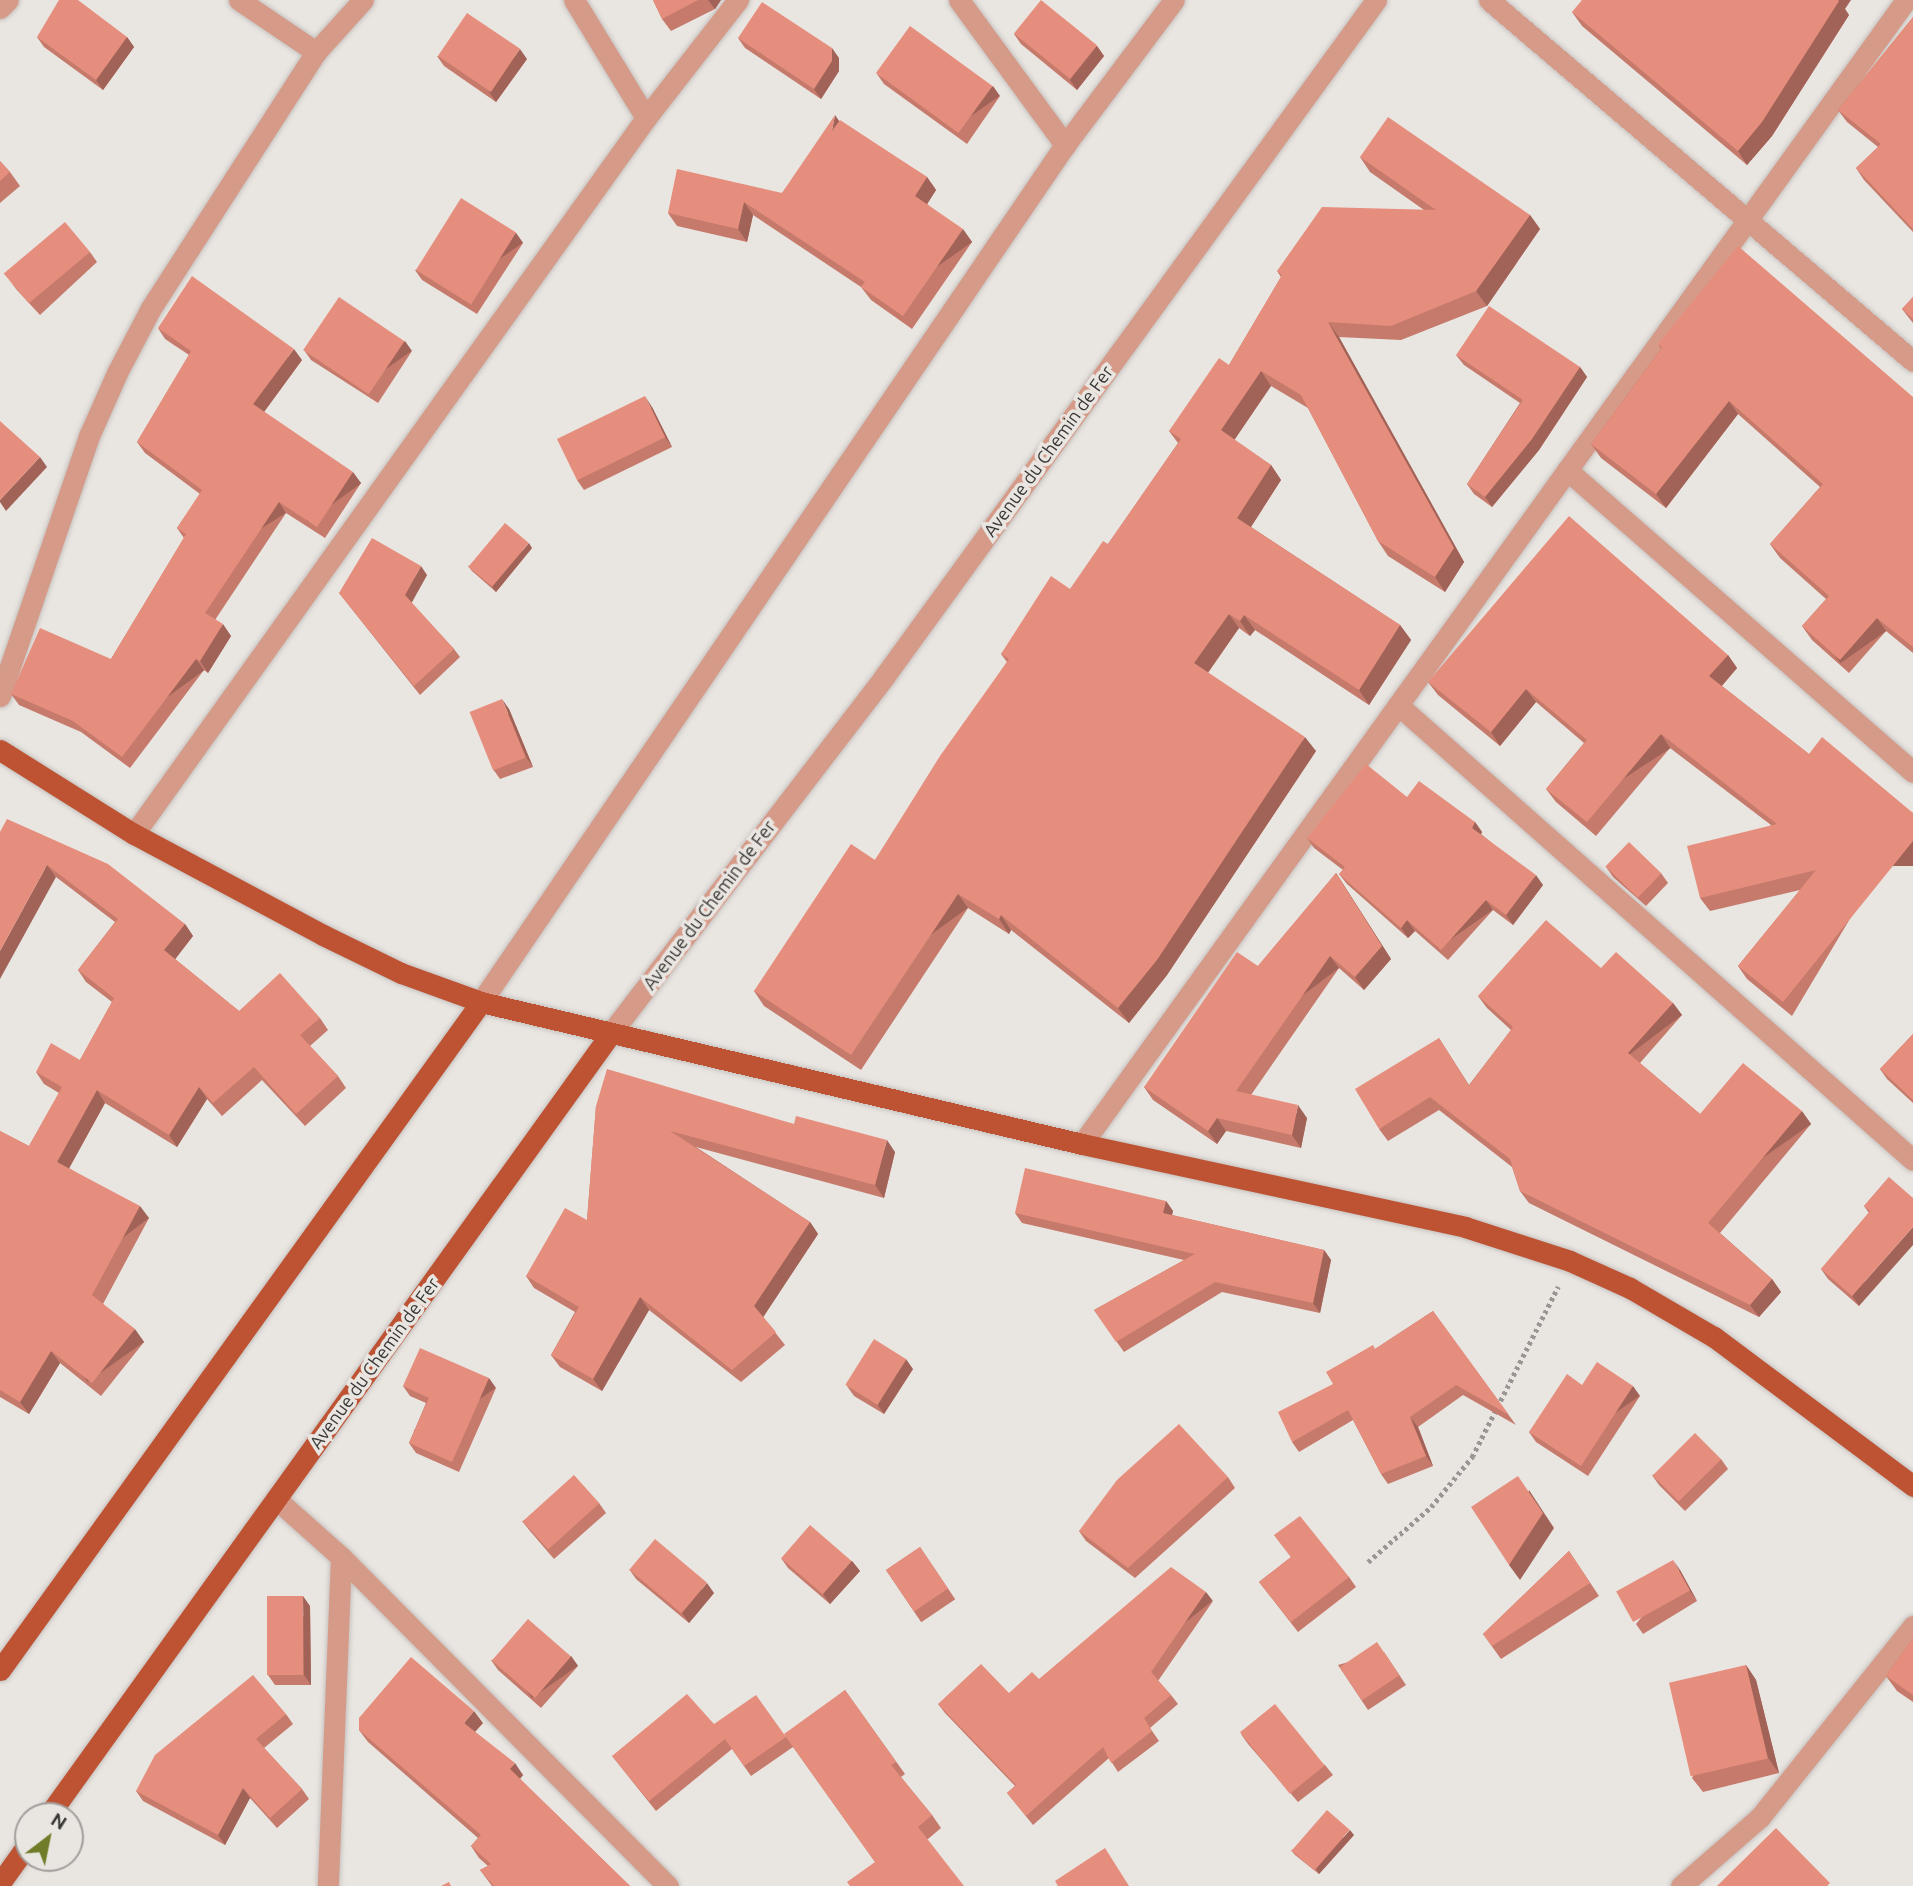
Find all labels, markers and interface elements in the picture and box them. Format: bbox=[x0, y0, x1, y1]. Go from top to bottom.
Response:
street label: Avenue du Chemin de Fer bbox=[979, 361, 1117, 541]
street label: Avenue du Chemin de Fer bbox=[638, 816, 780, 994]
street label: Avenue du Chemin de Fer bbox=[305, 1273, 443, 1453]
north arrow bbox=[14, 1802, 84, 1872]
text: N bbox=[47, 1808, 71, 1834]

